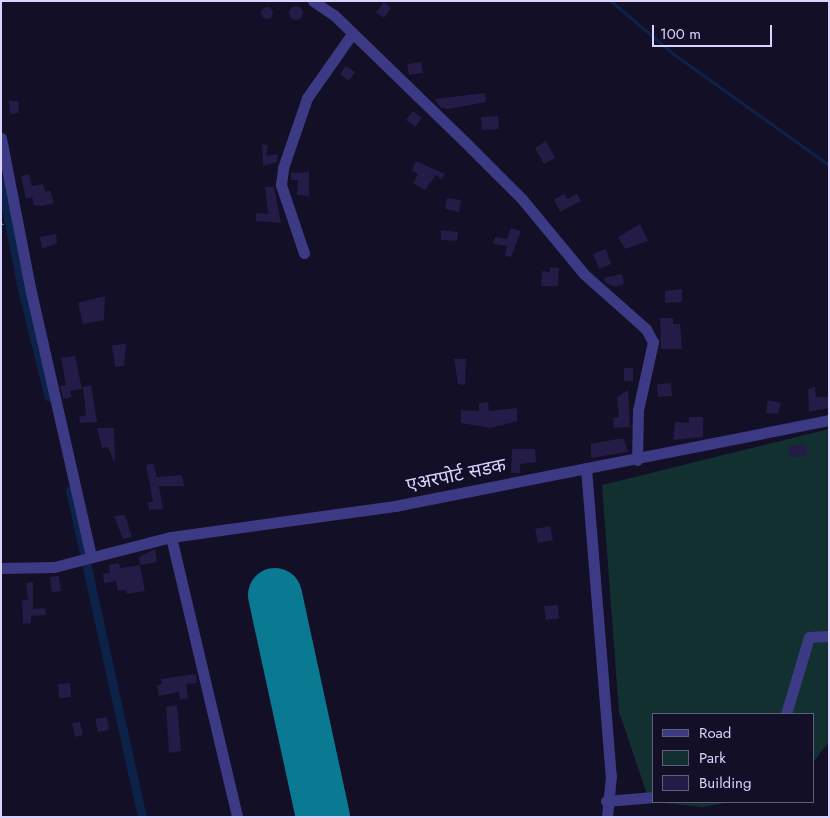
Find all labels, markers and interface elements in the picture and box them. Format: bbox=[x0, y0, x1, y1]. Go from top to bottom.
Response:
scale bar bbox=[655, 15, 775, 47]
text: 100 m bbox=[660, 23, 701, 45]
street label: एअरपोर्ट सडक bbox=[404, 453, 508, 497]
legend bbox=[652, 713, 815, 803]
text: Road bbox=[699, 722, 731, 744]
text: Park bbox=[699, 747, 726, 769]
text: Building bbox=[699, 772, 751, 794]

